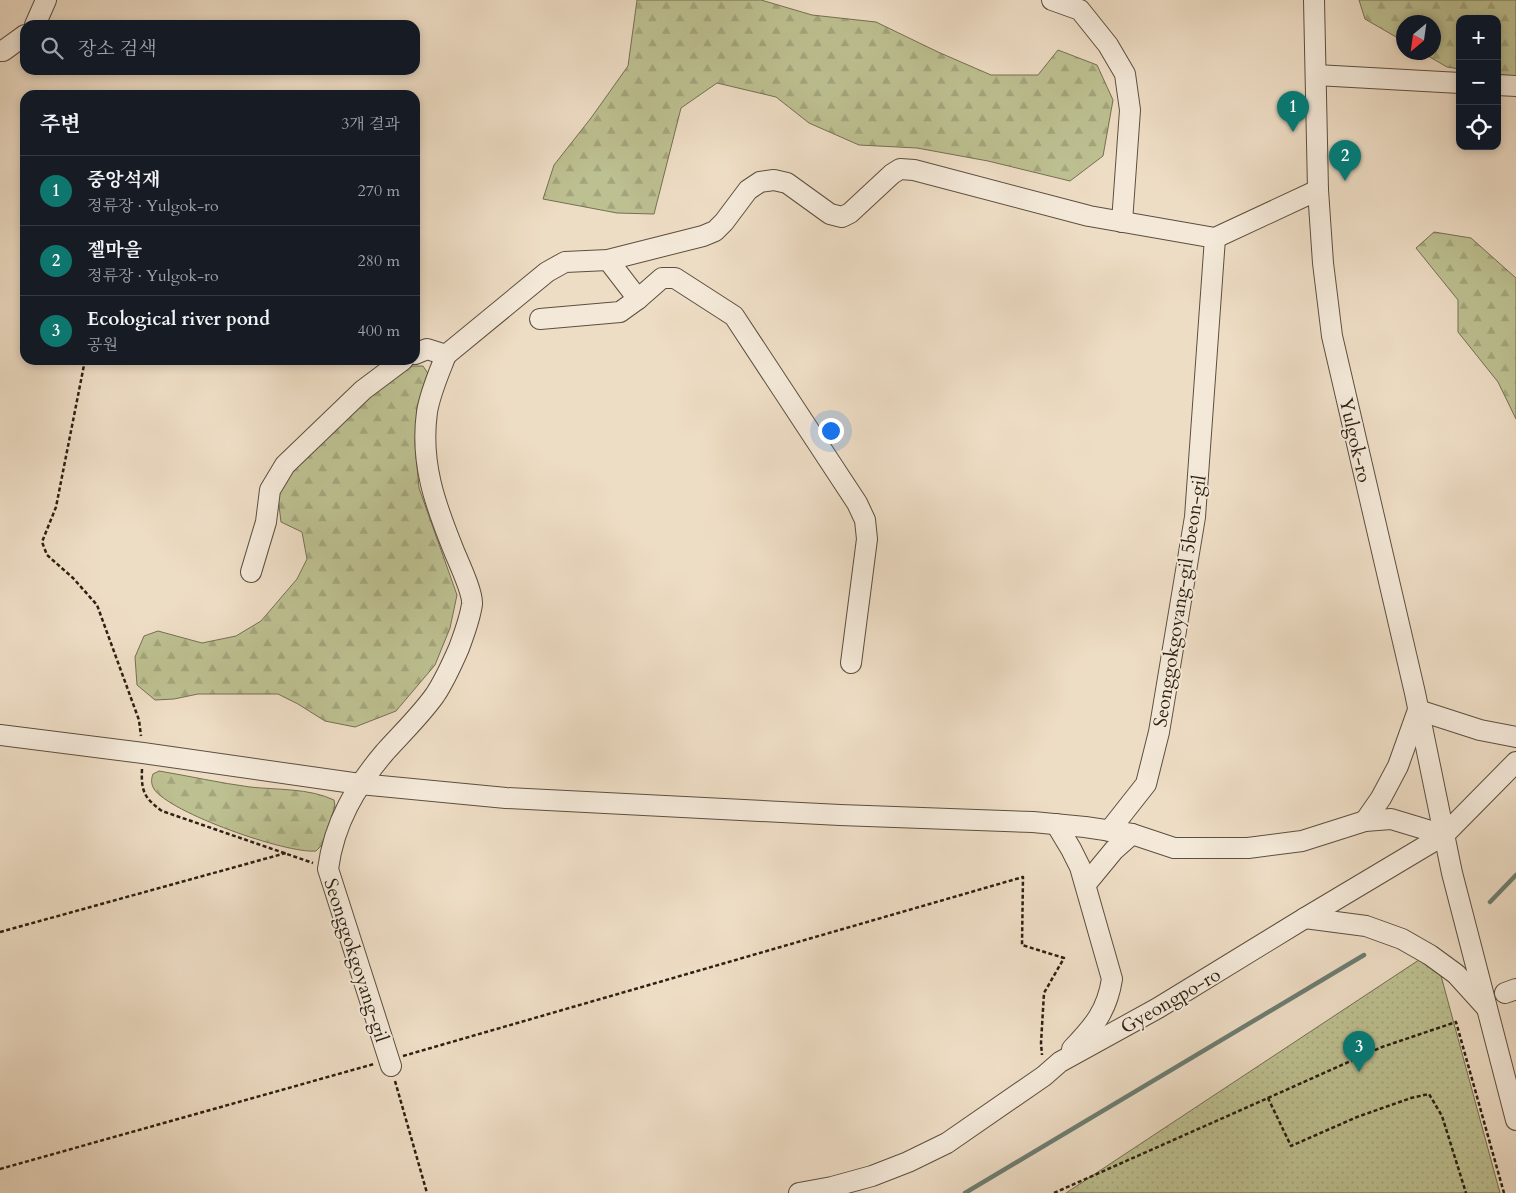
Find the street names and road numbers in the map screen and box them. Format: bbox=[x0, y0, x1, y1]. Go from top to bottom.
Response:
street label: Yulgok-ro bbox=[1333, 395, 1377, 485]
street label: Seonggokgoyang-gil 5beon-gil bbox=[1147, 473, 1213, 729]
street label: Seonggokgoyang-gil bbox=[317, 875, 395, 1046]
street label: Gyeongpo-ro bbox=[1116, 962, 1225, 1040]

